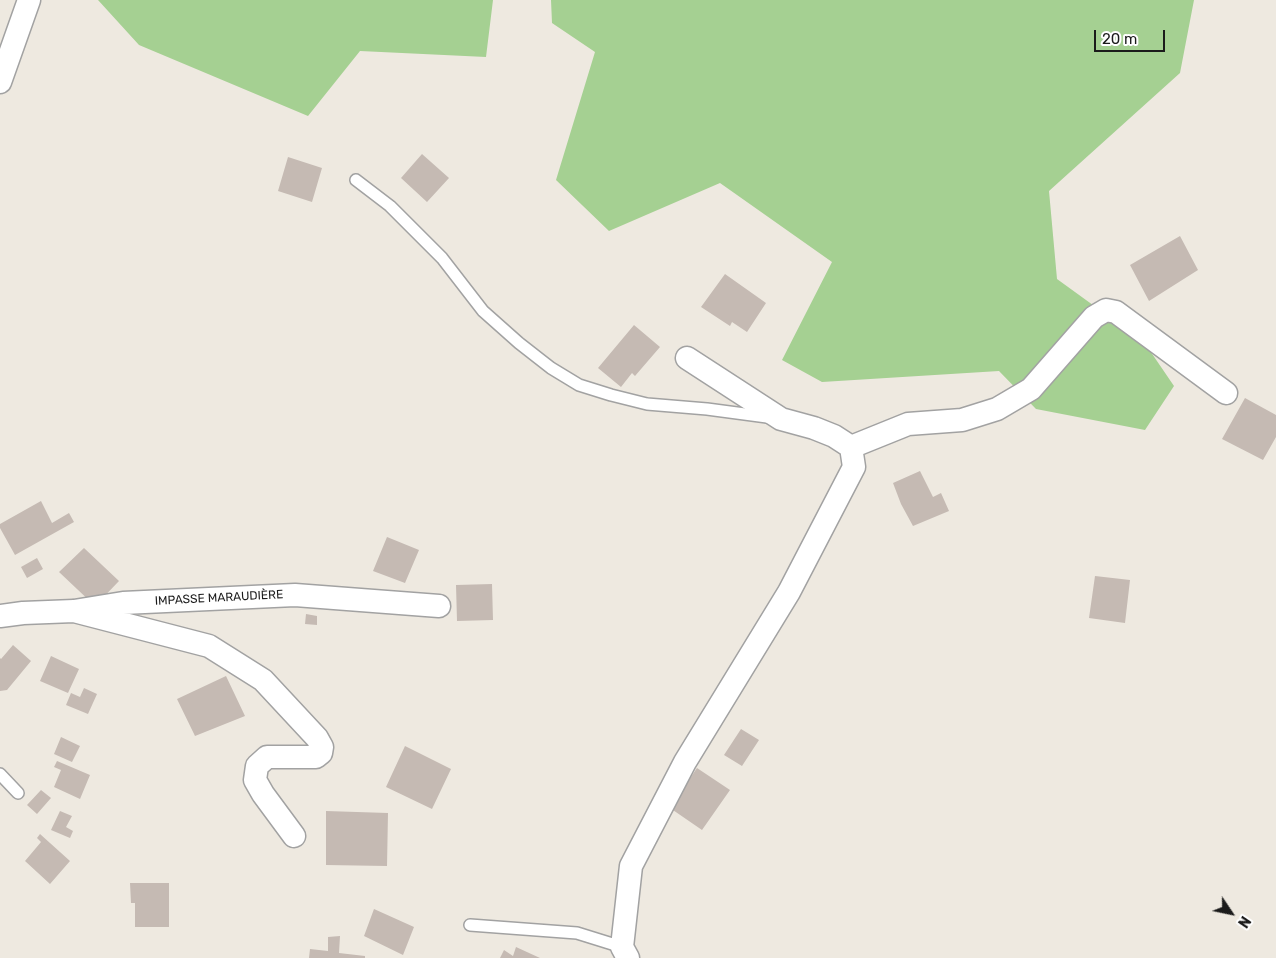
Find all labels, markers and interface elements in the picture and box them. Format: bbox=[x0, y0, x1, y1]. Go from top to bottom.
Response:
scale bar bbox=[1096, 20, 1167, 52]
text: 20 m bbox=[1102, 30, 1137, 48]
street label: IMPASSE MARAUDIÈRE bbox=[154, 587, 284, 609]
north arrow bbox=[1206, 888, 1256, 938]
text: N bbox=[1234, 913, 1254, 931]

